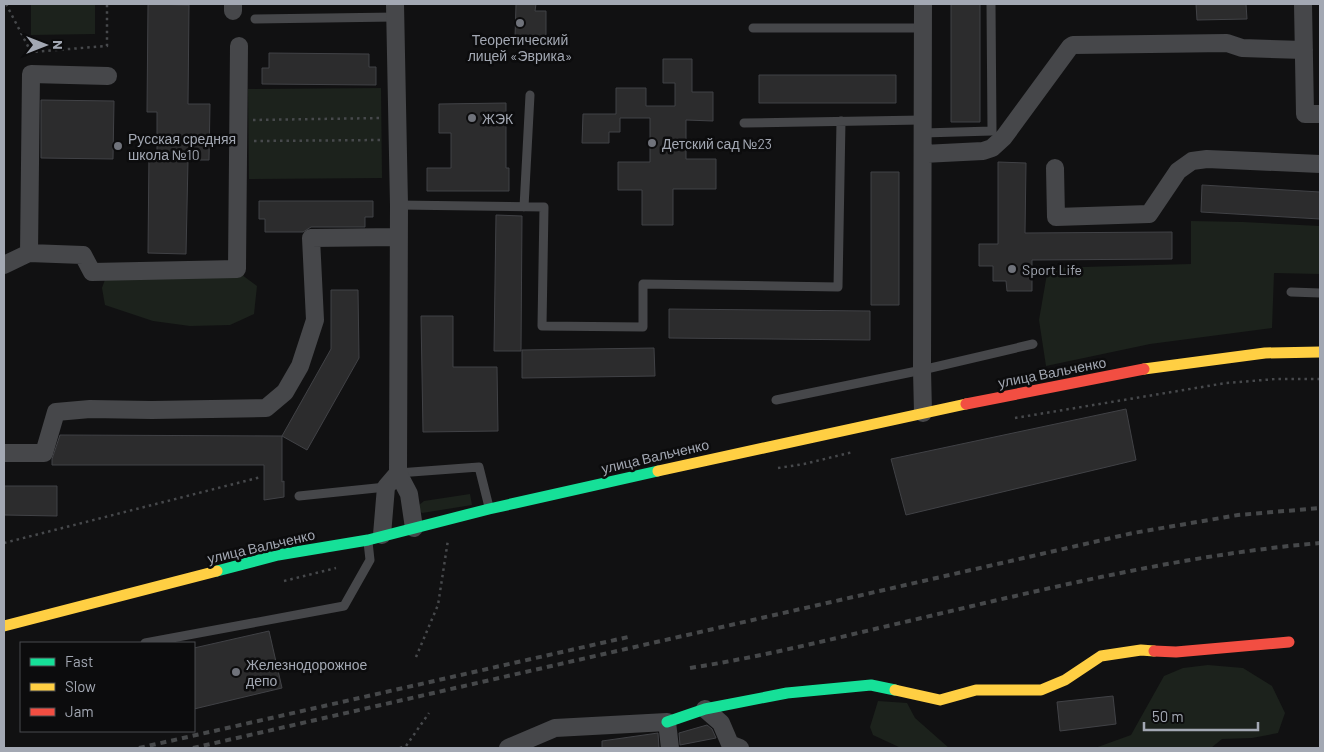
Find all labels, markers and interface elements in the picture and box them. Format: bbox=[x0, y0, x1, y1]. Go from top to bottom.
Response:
marker: Теоретический лицей «Эврика» bbox=[514, 17, 526, 29]
north arrow bbox=[20, 20, 70, 70]
place label: Теоретический лицей «Эврика» bbox=[468, 31, 572, 64]
text: N bbox=[50, 40, 67, 50]
place label: ЖЭК bbox=[482, 110, 514, 127]
marker: ЖЭК bbox=[466, 112, 478, 124]
place label: Русская средняя школа №10 bbox=[128, 130, 236, 163]
place label: Детский сад №23 bbox=[662, 135, 772, 152]
marker: Детский сад №23 bbox=[646, 137, 658, 149]
marker: Русская средняя школа №10 bbox=[112, 140, 124, 152]
place label: Sport Life bbox=[1022, 261, 1082, 278]
marker: Sport Life bbox=[1006, 263, 1018, 275]
street label: улица Вальченко bbox=[996, 353, 1108, 391]
street label: улица Вальченко bbox=[600, 435, 711, 477]
street label: улица Вальченко bbox=[206, 525, 317, 567]
legend bbox=[20, 642, 195, 732]
text: Fast bbox=[65, 652, 93, 670]
place label: Железнодорожное депо bbox=[246, 656, 368, 689]
marker: Железнодорожное депо bbox=[230, 666, 242, 678]
text: Slow bbox=[65, 677, 96, 695]
scale bar bbox=[1144, 700, 1258, 732]
text: Jam bbox=[65, 702, 94, 720]
text: 50 m bbox=[1152, 707, 1184, 725]

